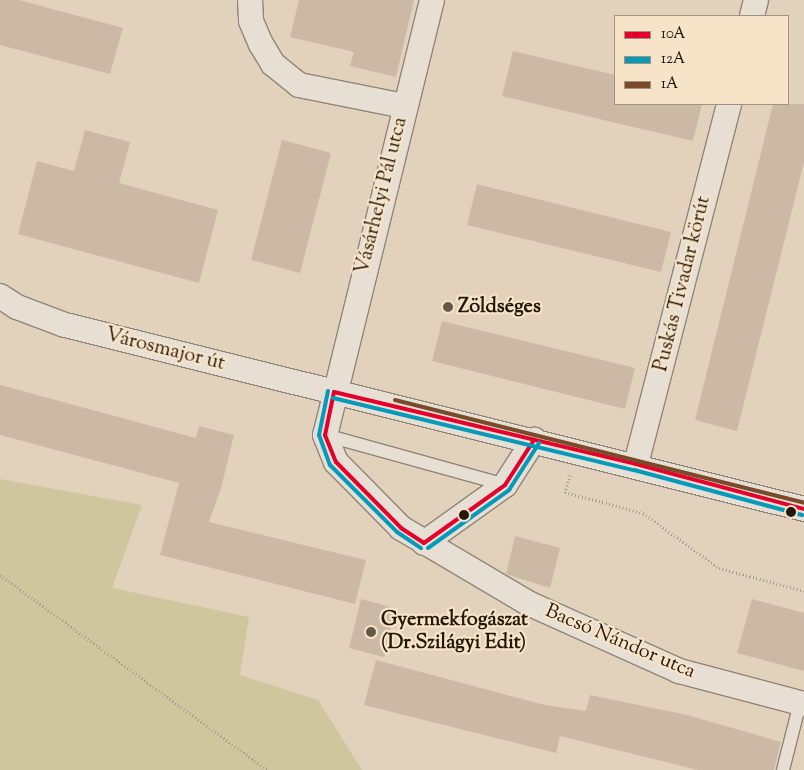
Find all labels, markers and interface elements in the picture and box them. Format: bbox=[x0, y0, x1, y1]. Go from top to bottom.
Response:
legend bbox=[614, 15, 789, 105]
text: 10A bbox=[661, 24, 685, 45]
text: 12A bbox=[661, 49, 685, 70]
text: 1A bbox=[661, 74, 678, 95]
street label: Vásárhelyi Pál utca bbox=[351, 115, 413, 277]
street label: Puskás Tivadar körút bbox=[650, 194, 716, 374]
place label: Zöldséges bbox=[458, 295, 541, 319]
marker: Zöldséges bbox=[442, 301, 454, 313]
street label: Városmajor út bbox=[103, 324, 227, 376]
unlabelled marker bbox=[786, 507, 796, 517]
unlabelled marker bbox=[459, 510, 469, 520]
street label: Bacsó Nándor utca bbox=[541, 600, 699, 684]
place label: Gyermekfogászat (Dr.Szilágyi Edit) bbox=[381, 608, 528, 655]
marker: Gyermekfogászat (Dr.Szilágyi Edit) bbox=[365, 626, 377, 638]

